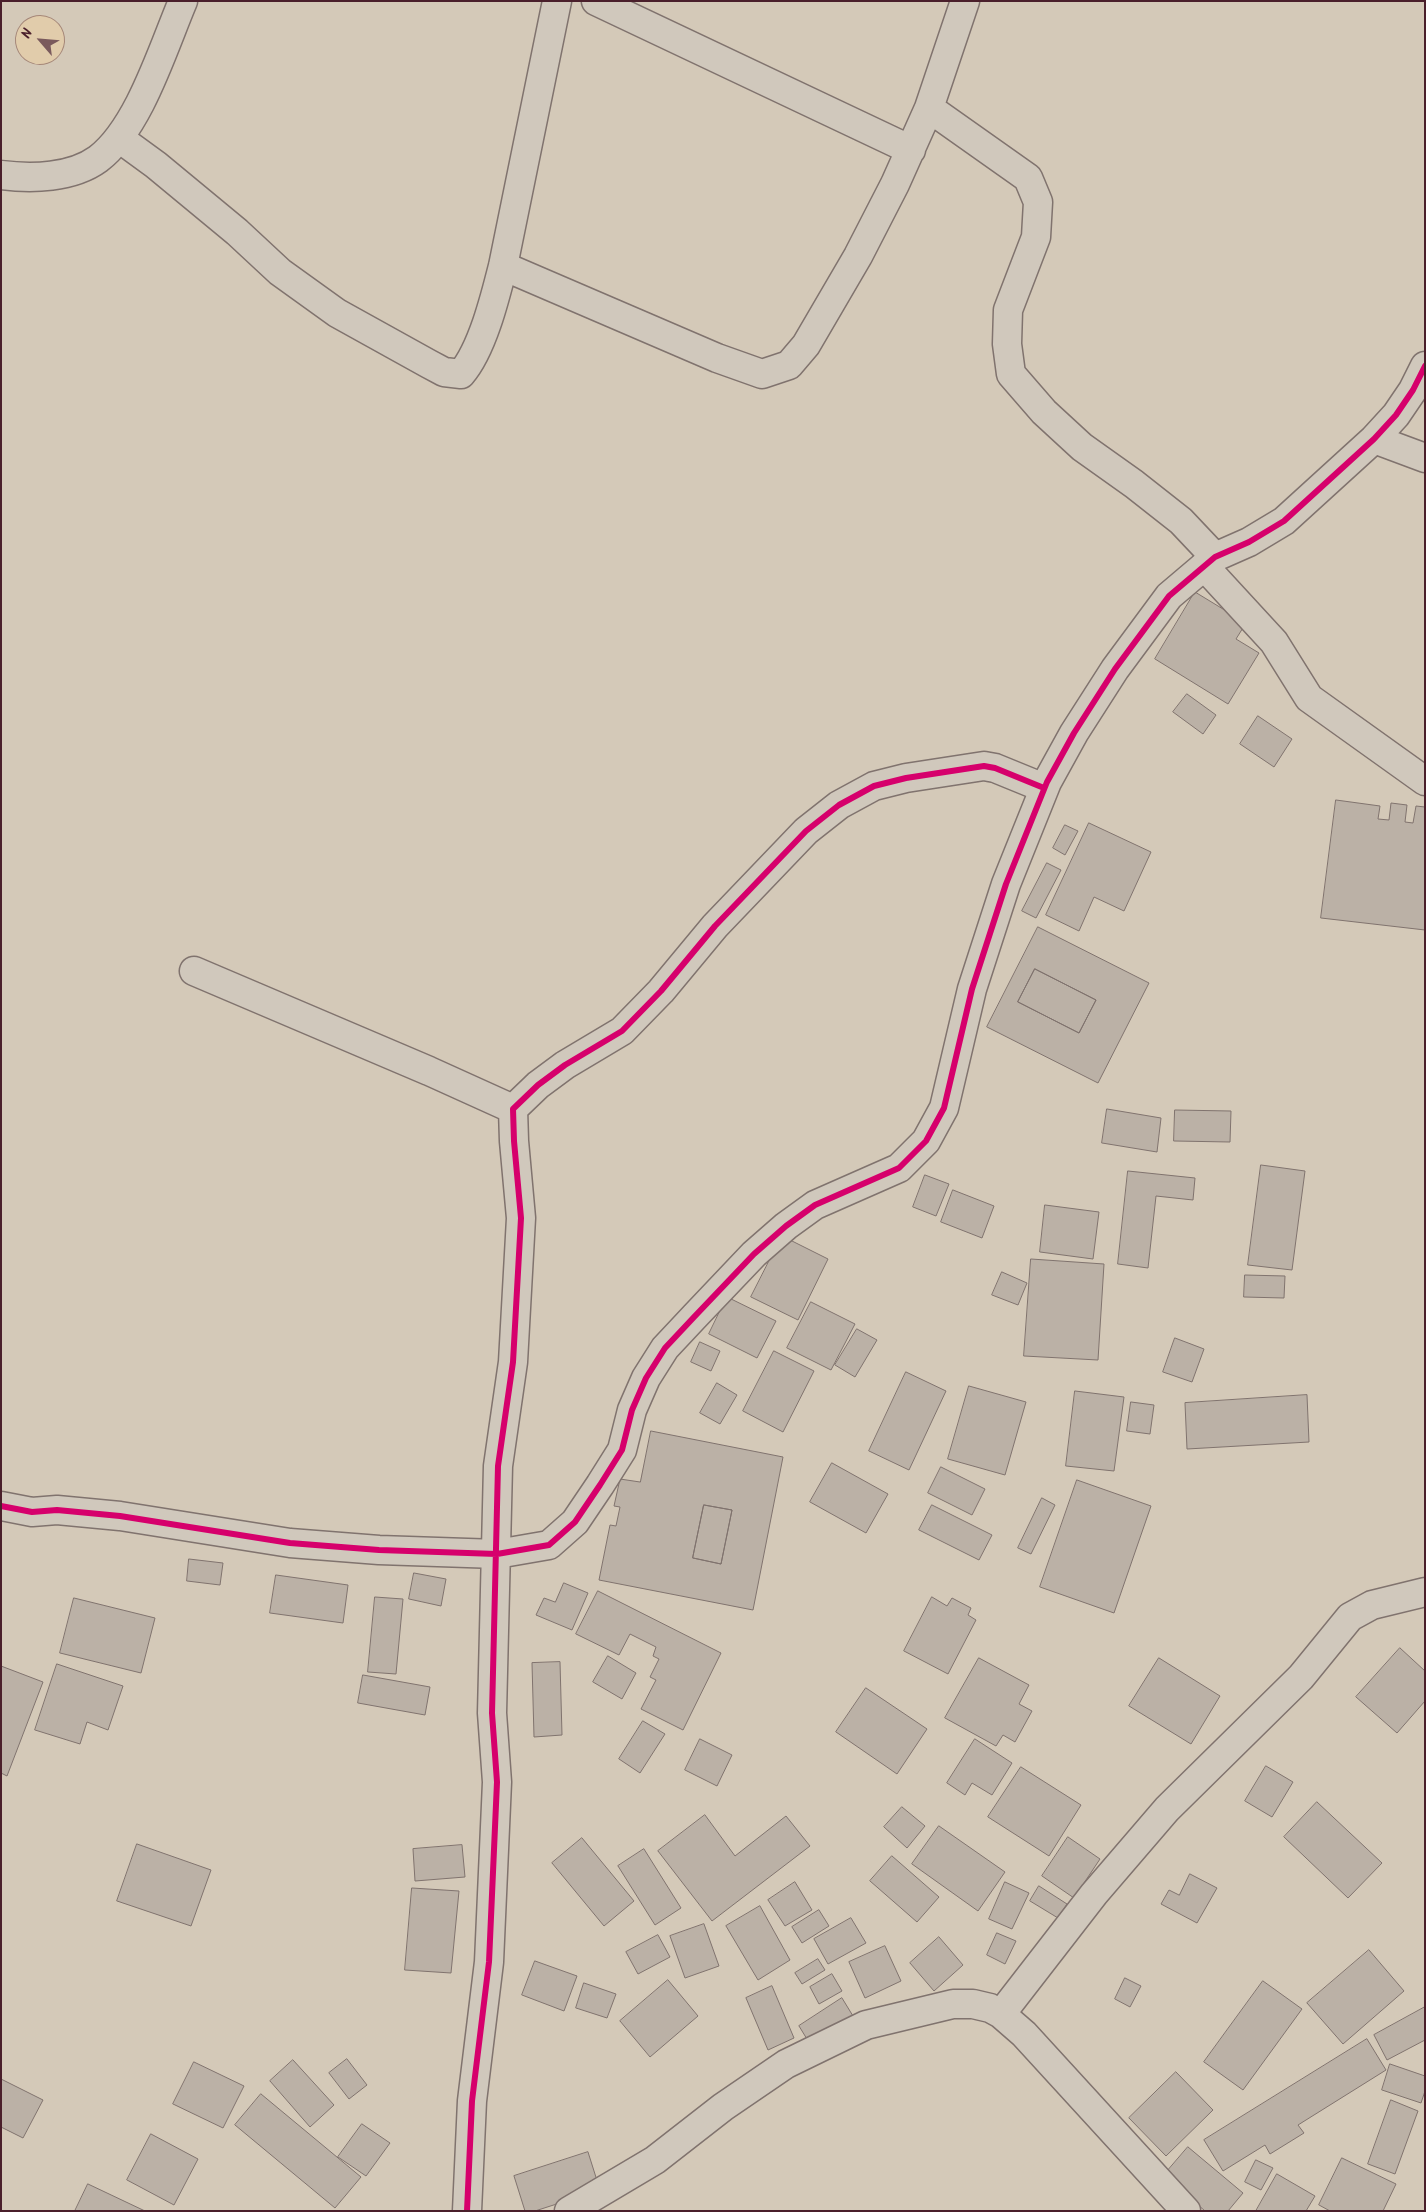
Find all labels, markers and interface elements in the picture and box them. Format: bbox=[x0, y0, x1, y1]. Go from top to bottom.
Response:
north arrow bbox=[15, 15, 65, 65]
text: N bbox=[16, 25, 39, 43]

